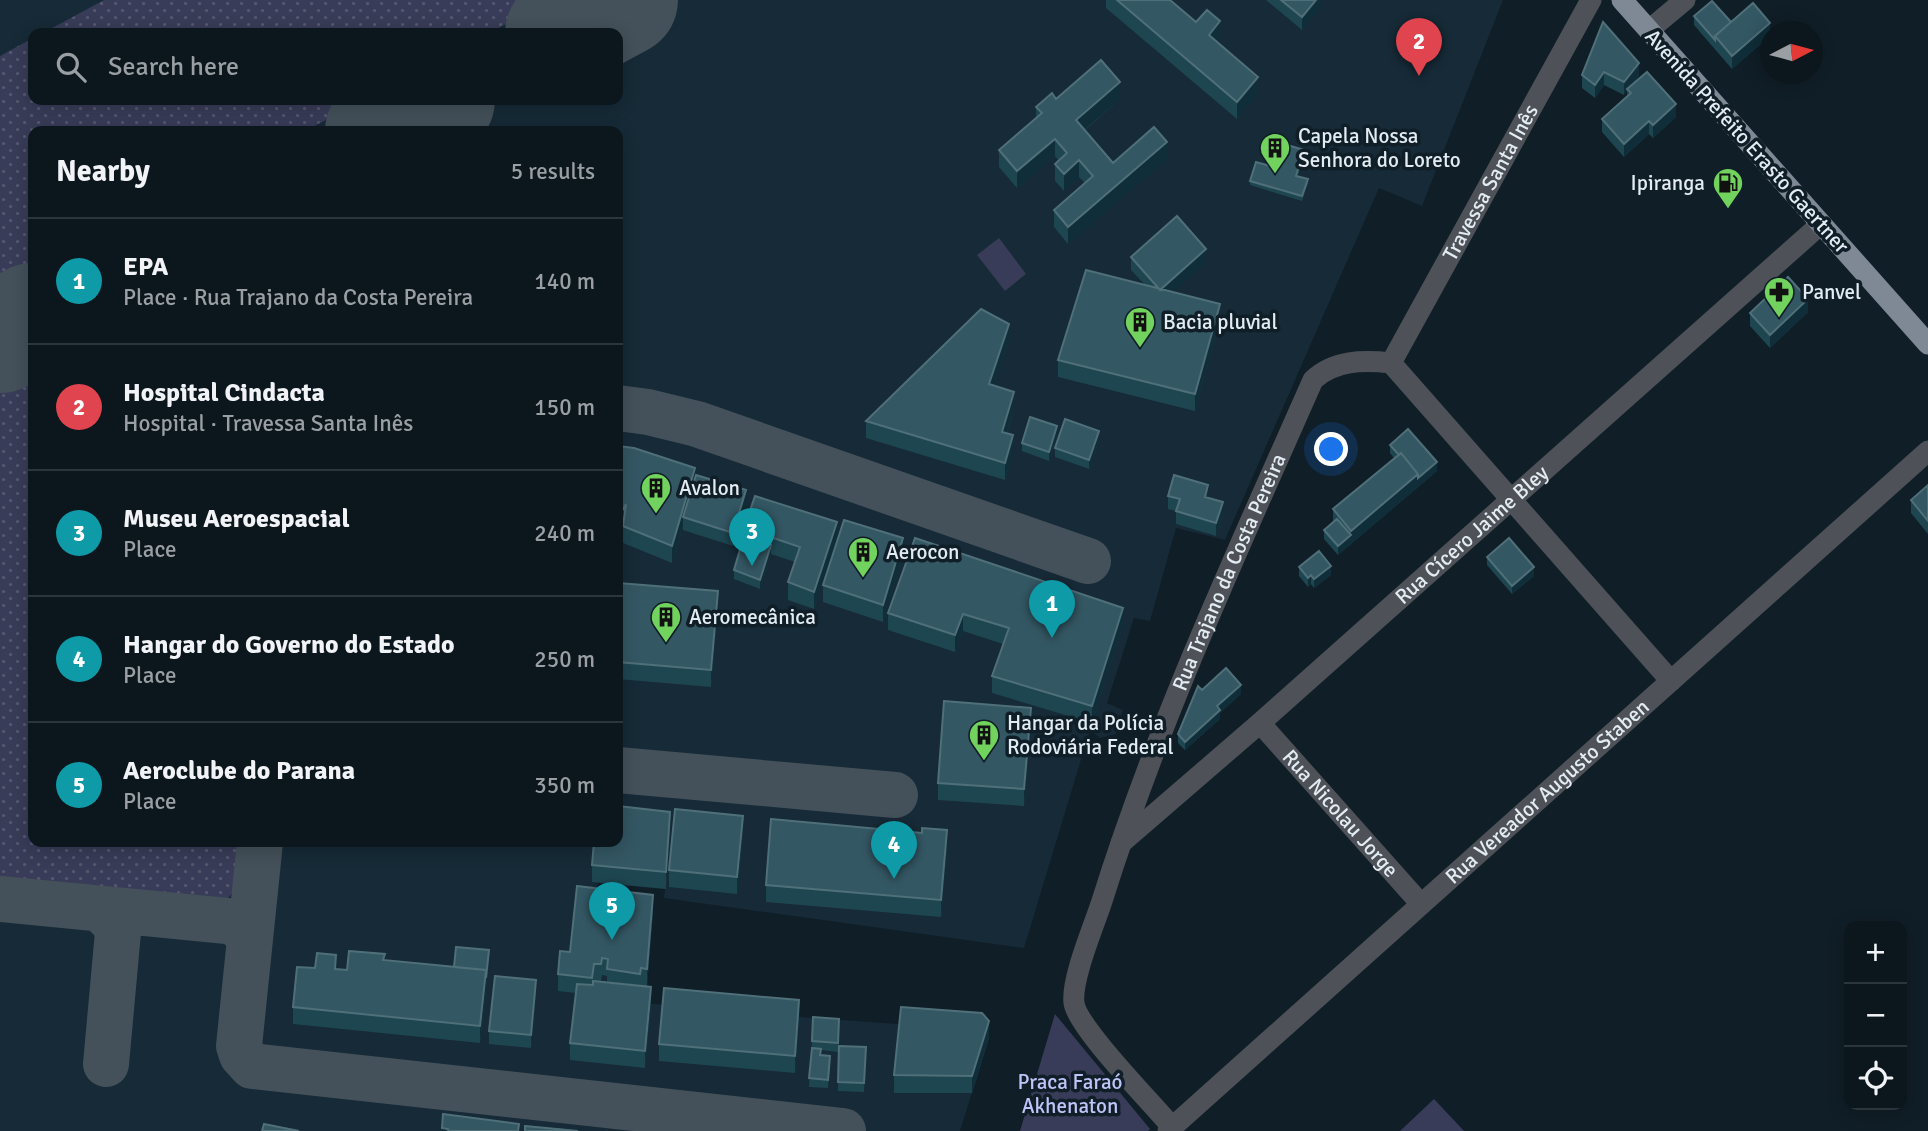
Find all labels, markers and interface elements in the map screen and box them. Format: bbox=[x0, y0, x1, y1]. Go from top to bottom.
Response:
pin: 2 bbox=[1396, 18, 1442, 76]
north arrow bbox=[1760, 21, 1823, 84]
street label: Avenida Prefeito Erasto Gaertner bbox=[1639, 24, 1855, 259]
search box bbox=[28, 28, 623, 105]
icon: search bbox=[52, 48, 90, 86]
text: Search here bbox=[108, 51, 239, 83]
street label: Travessa Santa Inês bbox=[1437, 100, 1544, 265]
place label: Capela Nossa Senhora do Loreto bbox=[1298, 123, 1461, 173]
building icon: Capela Nossa Senhora do Loreto bbox=[1258, 131, 1292, 175]
text: Nearby bbox=[56, 153, 150, 190]
text: 5 results bbox=[511, 157, 595, 186]
fuel station icon: Ipiranga bbox=[1711, 166, 1745, 210]
place label: Ipiranga bbox=[1631, 170, 1705, 196]
text: EPA bbox=[123, 251, 168, 283]
text: 1 bbox=[73, 267, 85, 296]
text: 140 m bbox=[534, 267, 595, 296]
pharmacy icon: Panvel bbox=[1762, 275, 1796, 319]
place label: Panvel bbox=[1802, 279, 1861, 305]
text: Place · Rua Trajano da Costa Pereira bbox=[123, 283, 473, 312]
building icon: Bacia pluvial bbox=[1123, 305, 1157, 349]
place label: Bacia pluvial bbox=[1163, 309, 1278, 335]
text: Hospital Cindacta bbox=[123, 377, 325, 409]
text: 2 bbox=[73, 393, 85, 422]
text: 150 m bbox=[534, 393, 595, 422]
text: Hospital · Travessa Santa Inês bbox=[123, 409, 413, 438]
your location bbox=[1314, 432, 1348, 466]
street label: Rua Trajano da Costa Pereira bbox=[1167, 450, 1292, 694]
street label: Rua Cícero Jaime Bley bbox=[1390, 460, 1554, 610]
building icon: Avalon bbox=[639, 471, 673, 515]
place label: Avalon bbox=[679, 475, 740, 501]
text: Museu Aeroespacial bbox=[123, 503, 350, 535]
pin: 3 bbox=[729, 508, 775, 566]
text: 3 bbox=[73, 519, 85, 548]
text: 240 m bbox=[534, 519, 595, 548]
text: Place bbox=[123, 535, 177, 564]
building icon: Aerocon bbox=[846, 535, 880, 579]
place label: Aerocon bbox=[886, 539, 960, 565]
pin: 1 bbox=[1029, 580, 1075, 638]
building icon: Aeromecânica bbox=[649, 600, 683, 644]
place label: Aeromecânica bbox=[689, 604, 816, 630]
text: Hangar do Governo do Estado bbox=[123, 629, 455, 661]
text: 4 bbox=[73, 645, 85, 674]
text: 250 m bbox=[534, 645, 595, 674]
text: Place bbox=[123, 661, 177, 690]
street label: Rua Vereador Augusto Staben bbox=[1440, 694, 1655, 890]
place label: Hangar da Polícia Rodoviária Federal bbox=[1007, 710, 1174, 760]
building icon: Hangar da Polícia Rodoviária Federal bbox=[967, 718, 1001, 762]
street label: Rua Nicolau Jorge bbox=[1277, 744, 1404, 883]
text: Aeroclube do Parana bbox=[123, 755, 355, 787]
text: 5 bbox=[73, 771, 85, 800]
text: 350 m bbox=[534, 771, 595, 800]
text: Place bbox=[123, 787, 177, 816]
pin: 4 bbox=[871, 821, 917, 879]
pin: 5 bbox=[589, 882, 635, 940]
map controls bbox=[1844, 921, 1907, 1110]
button: + bbox=[1844, 921, 1907, 984]
button: − bbox=[1844, 984, 1907, 1047]
button: locate bbox=[1844, 1047, 1907, 1110]
park label: Praca Faraó Akhenaton bbox=[1018, 1069, 1122, 1119]

